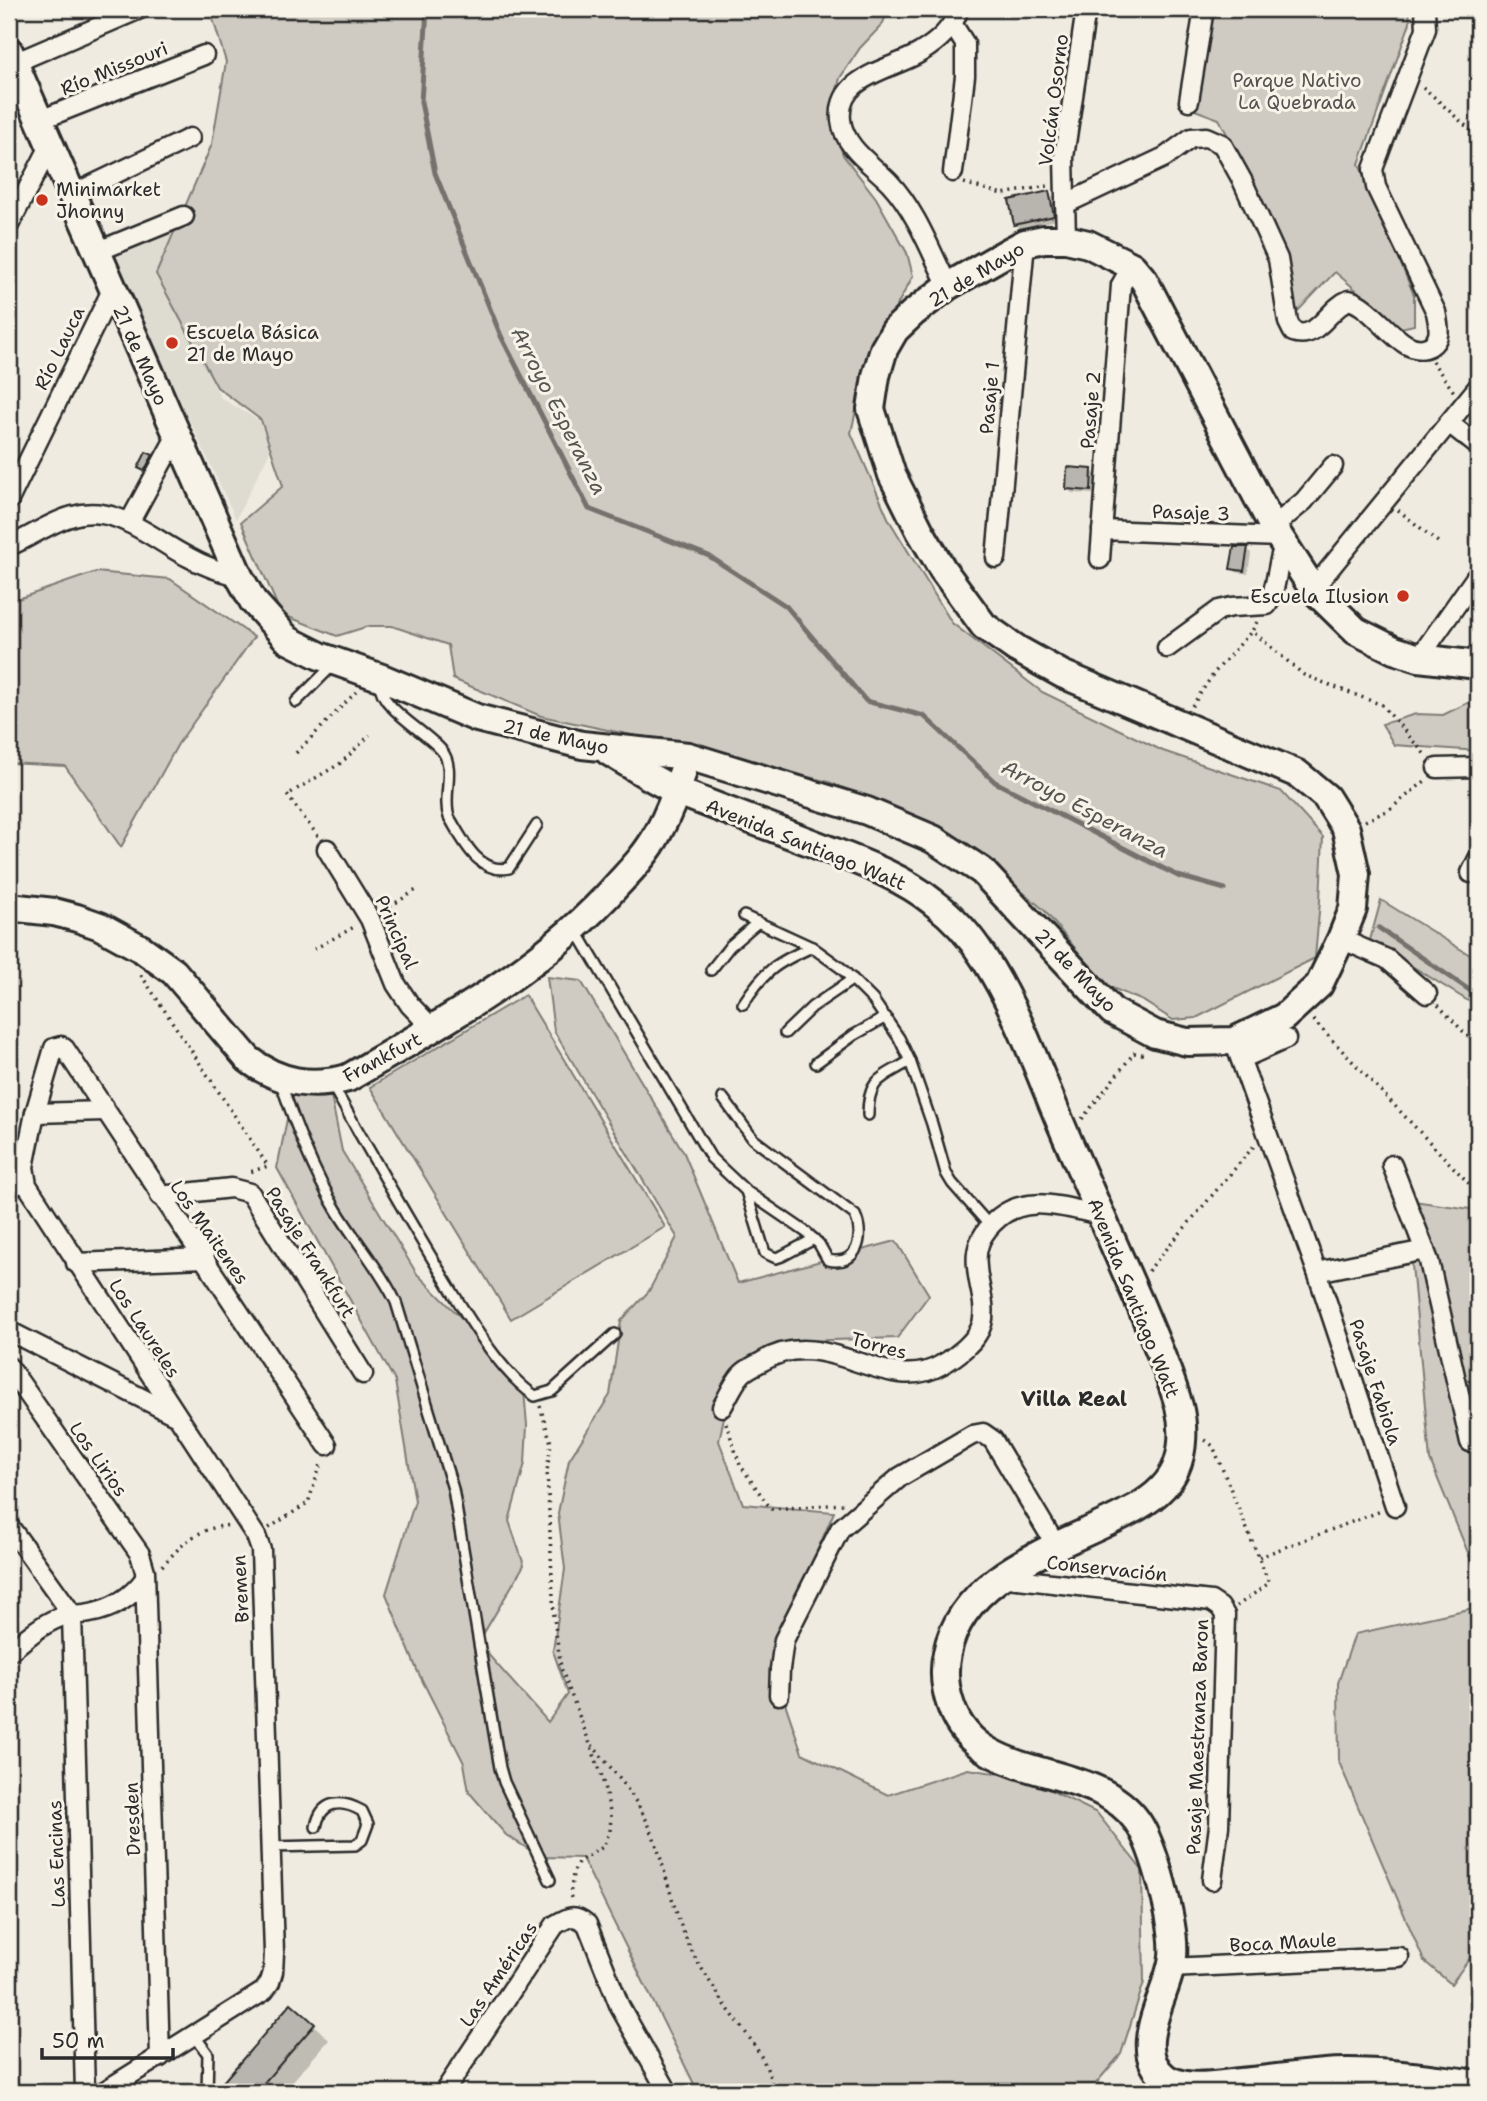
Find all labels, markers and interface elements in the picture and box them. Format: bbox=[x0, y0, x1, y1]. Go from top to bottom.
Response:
street label: Volcán Osorno bbox=[1033, 33, 1074, 168]
street label: Río Missouri bbox=[57, 36, 171, 101]
park label: Parque Nativo La Quebrada bbox=[1232, 68, 1362, 115]
place label: Minimarket Jhonny bbox=[56, 177, 161, 224]
marker: Minimarket Jhonny bbox=[34, 192, 50, 208]
street label: 21 de Mayo bbox=[924, 236, 1029, 313]
street label: 21 de Mayo bbox=[107, 301, 174, 410]
street label: Río Lauca bbox=[29, 302, 90, 394]
place label: Escuela Básica 21 de Mayo bbox=[186, 320, 319, 367]
water label: Arroyo Esperanza bbox=[505, 322, 613, 500]
marker: Escuela Básica 21 de Mayo bbox=[164, 335, 180, 351]
street label: Pasaje 1 bbox=[974, 361, 1005, 435]
street label: Pasaje 2 bbox=[1075, 370, 1106, 450]
street label: Pasaje 3 bbox=[1151, 499, 1230, 526]
place label: Escuela Ilusion bbox=[1250, 584, 1389, 609]
marker: Escuela Ilusion bbox=[1395, 588, 1411, 604]
street label: 21 de Mayo bbox=[501, 713, 611, 760]
water label: Arroyo Esperanza bbox=[997, 753, 1173, 865]
street label: Avenida Santiago Watt bbox=[702, 793, 910, 896]
street label: Principal bbox=[369, 891, 424, 973]
street label: 21 de Mayo bbox=[1029, 923, 1122, 1018]
street label: Frankfurt bbox=[339, 1026, 426, 1089]
street label: Los Maitenes bbox=[164, 1175, 255, 1289]
street label: Pasaje Frankfurt bbox=[260, 1182, 361, 1323]
street label: Avenida Santiago Watt bbox=[1082, 1194, 1185, 1402]
street label: Los Laureles bbox=[103, 1274, 186, 1383]
street label: Pasaje Fabiola bbox=[1343, 1316, 1408, 1449]
street label: Torres bbox=[848, 1326, 910, 1365]
district label: Villa Real bbox=[1021, 1385, 1127, 1413]
street label: Los Lirios bbox=[64, 1417, 134, 1502]
street label: Conservación bbox=[1045, 1550, 1169, 1587]
street label: Bremen bbox=[226, 1554, 255, 1624]
street label: Pasaje Maestranza Baron bbox=[1181, 1619, 1214, 1855]
street label: Dresden bbox=[119, 1782, 146, 1856]
street label: Las Encinas bbox=[42, 1800, 71, 1908]
street label: Las Américas bbox=[454, 1917, 543, 2032]
street label: Boca Maule bbox=[1229, 1927, 1337, 1958]
scale bar bbox=[42, 2017, 173, 2061]
text: 50 m bbox=[52, 2027, 105, 2055]

